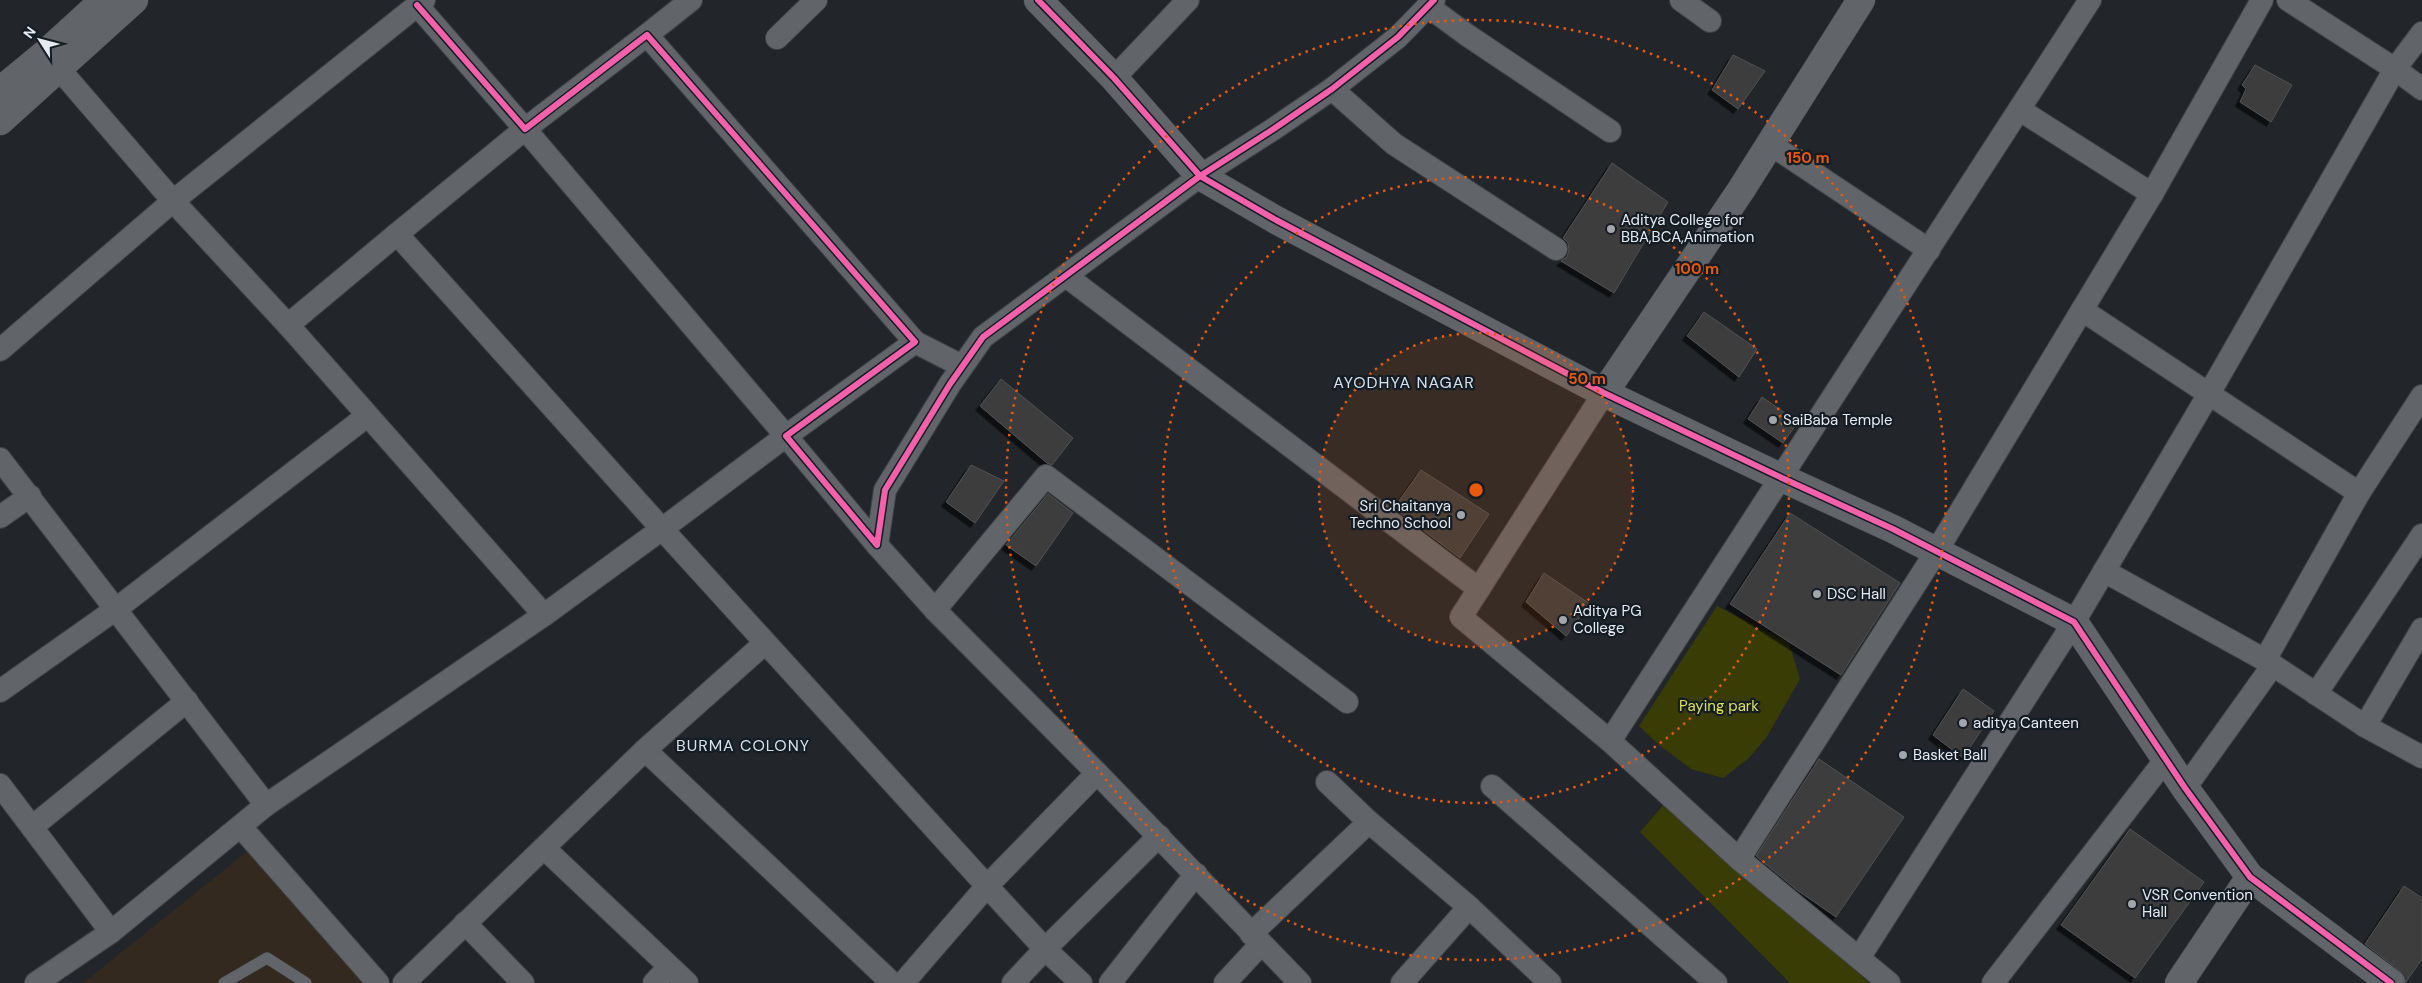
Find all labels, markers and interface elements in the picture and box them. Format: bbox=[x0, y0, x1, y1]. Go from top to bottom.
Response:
north arrow bbox=[15, 15, 65, 65]
text: N bbox=[19, 23, 40, 42]
text: 150 m bbox=[1787, 148, 1830, 168]
place label: Aditya College for BBA,BCA,Animation bbox=[1621, 210, 1754, 247]
marker: Aditya College for BBA,BCA,Animation bbox=[1605, 223, 1617, 235]
text: 100 m bbox=[1675, 259, 1719, 279]
text: 50 m bbox=[1568, 369, 1606, 389]
district label: AYODHYA NAGAR bbox=[1333, 372, 1475, 393]
place label: SaiBaba Temple bbox=[1783, 410, 1892, 430]
marker: SaiBaba Temple bbox=[1767, 414, 1779, 426]
centre of rings bbox=[1467, 481, 1485, 499]
place label: Sri Chaitanya Techno School bbox=[1350, 496, 1451, 533]
marker: Sri Chaitanya Techno School bbox=[1455, 509, 1467, 521]
place label: DSC Hall bbox=[1827, 584, 1886, 604]
marker: DSC Hall bbox=[1811, 588, 1823, 600]
place label: Aditya PG College bbox=[1573, 601, 1642, 638]
marker: Aditya PG College bbox=[1557, 614, 1569, 626]
park label: Paying park bbox=[1679, 696, 1759, 716]
place label: aditya Canteen bbox=[1973, 713, 2079, 733]
marker: aditya Canteen bbox=[1957, 717, 1969, 729]
district label: BURMA COLONY bbox=[676, 735, 810, 756]
place label: Basket Ball bbox=[1913, 745, 1987, 765]
marker: Basket Ball bbox=[1897, 749, 1909, 761]
place label: VSR Convention Hall bbox=[2142, 885, 2253, 922]
marker: VSR Convention Hall bbox=[2126, 898, 2138, 910]

